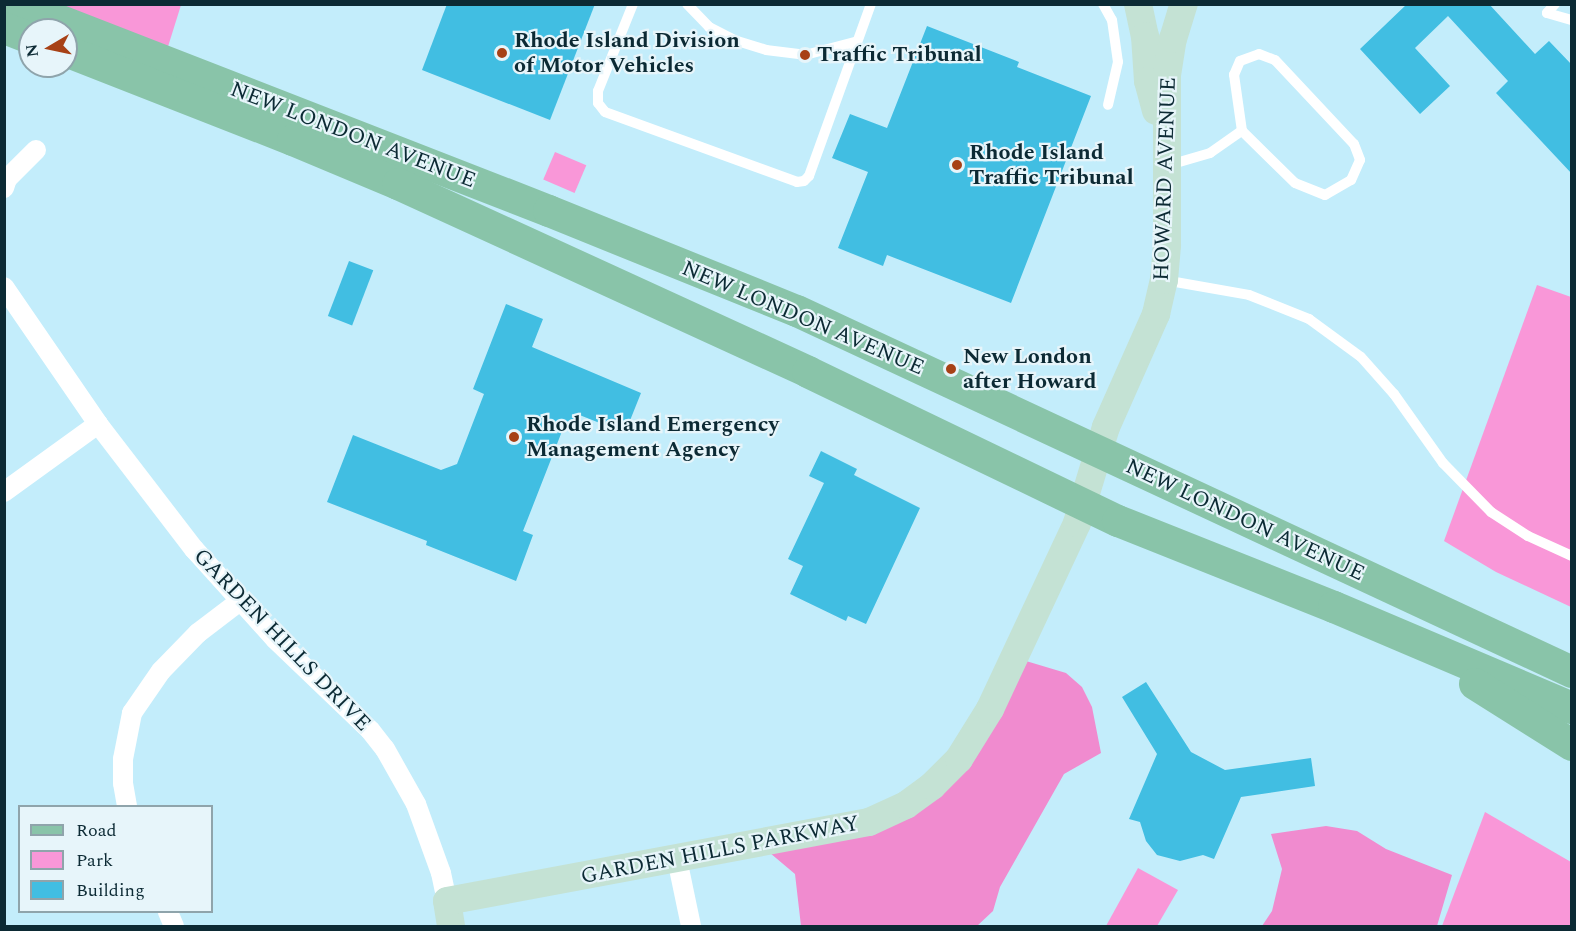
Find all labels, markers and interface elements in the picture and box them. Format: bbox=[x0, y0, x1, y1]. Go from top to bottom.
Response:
north arrow bbox=[18, 18, 78, 78]
place label: Rhode Island Division of Motor Vehicles bbox=[514, 27, 740, 78]
text: N bbox=[19, 42, 45, 59]
place label: Traffic Tribunal bbox=[817, 42, 982, 68]
marker: Rhode Island Division of Motor Vehicles bbox=[495, 46, 509, 60]
marker: Traffic Tribunal bbox=[798, 48, 812, 62]
street label: NEW LONDON AVENUE bbox=[227, 76, 479, 194]
street label: HOWARD AVENUE bbox=[1148, 77, 1182, 281]
place label: Rhode Island Traffic Tribunal bbox=[969, 139, 1134, 190]
marker: Rhode Island Traffic Tribunal bbox=[950, 158, 964, 172]
street label: NEW LONDON AVENUE bbox=[678, 255, 928, 381]
place label: New London after Howard bbox=[963, 343, 1096, 394]
marker: New London after Howard bbox=[944, 362, 958, 376]
place label: Rhode Island Emergency Management Agency bbox=[526, 411, 779, 463]
marker: Rhode Island Emergency Management Agency bbox=[507, 430, 521, 444]
street label: NEW LONDON AVENUE bbox=[1121, 453, 1369, 587]
street label: GARDEN HILLS DRIVE bbox=[188, 543, 376, 737]
legend bbox=[18, 805, 213, 913]
street label: GARDEN HILLS PARKWAY bbox=[579, 810, 861, 890]
text: Road bbox=[76, 817, 117, 844]
text: Park bbox=[76, 847, 113, 874]
text: Building bbox=[76, 877, 145, 904]

